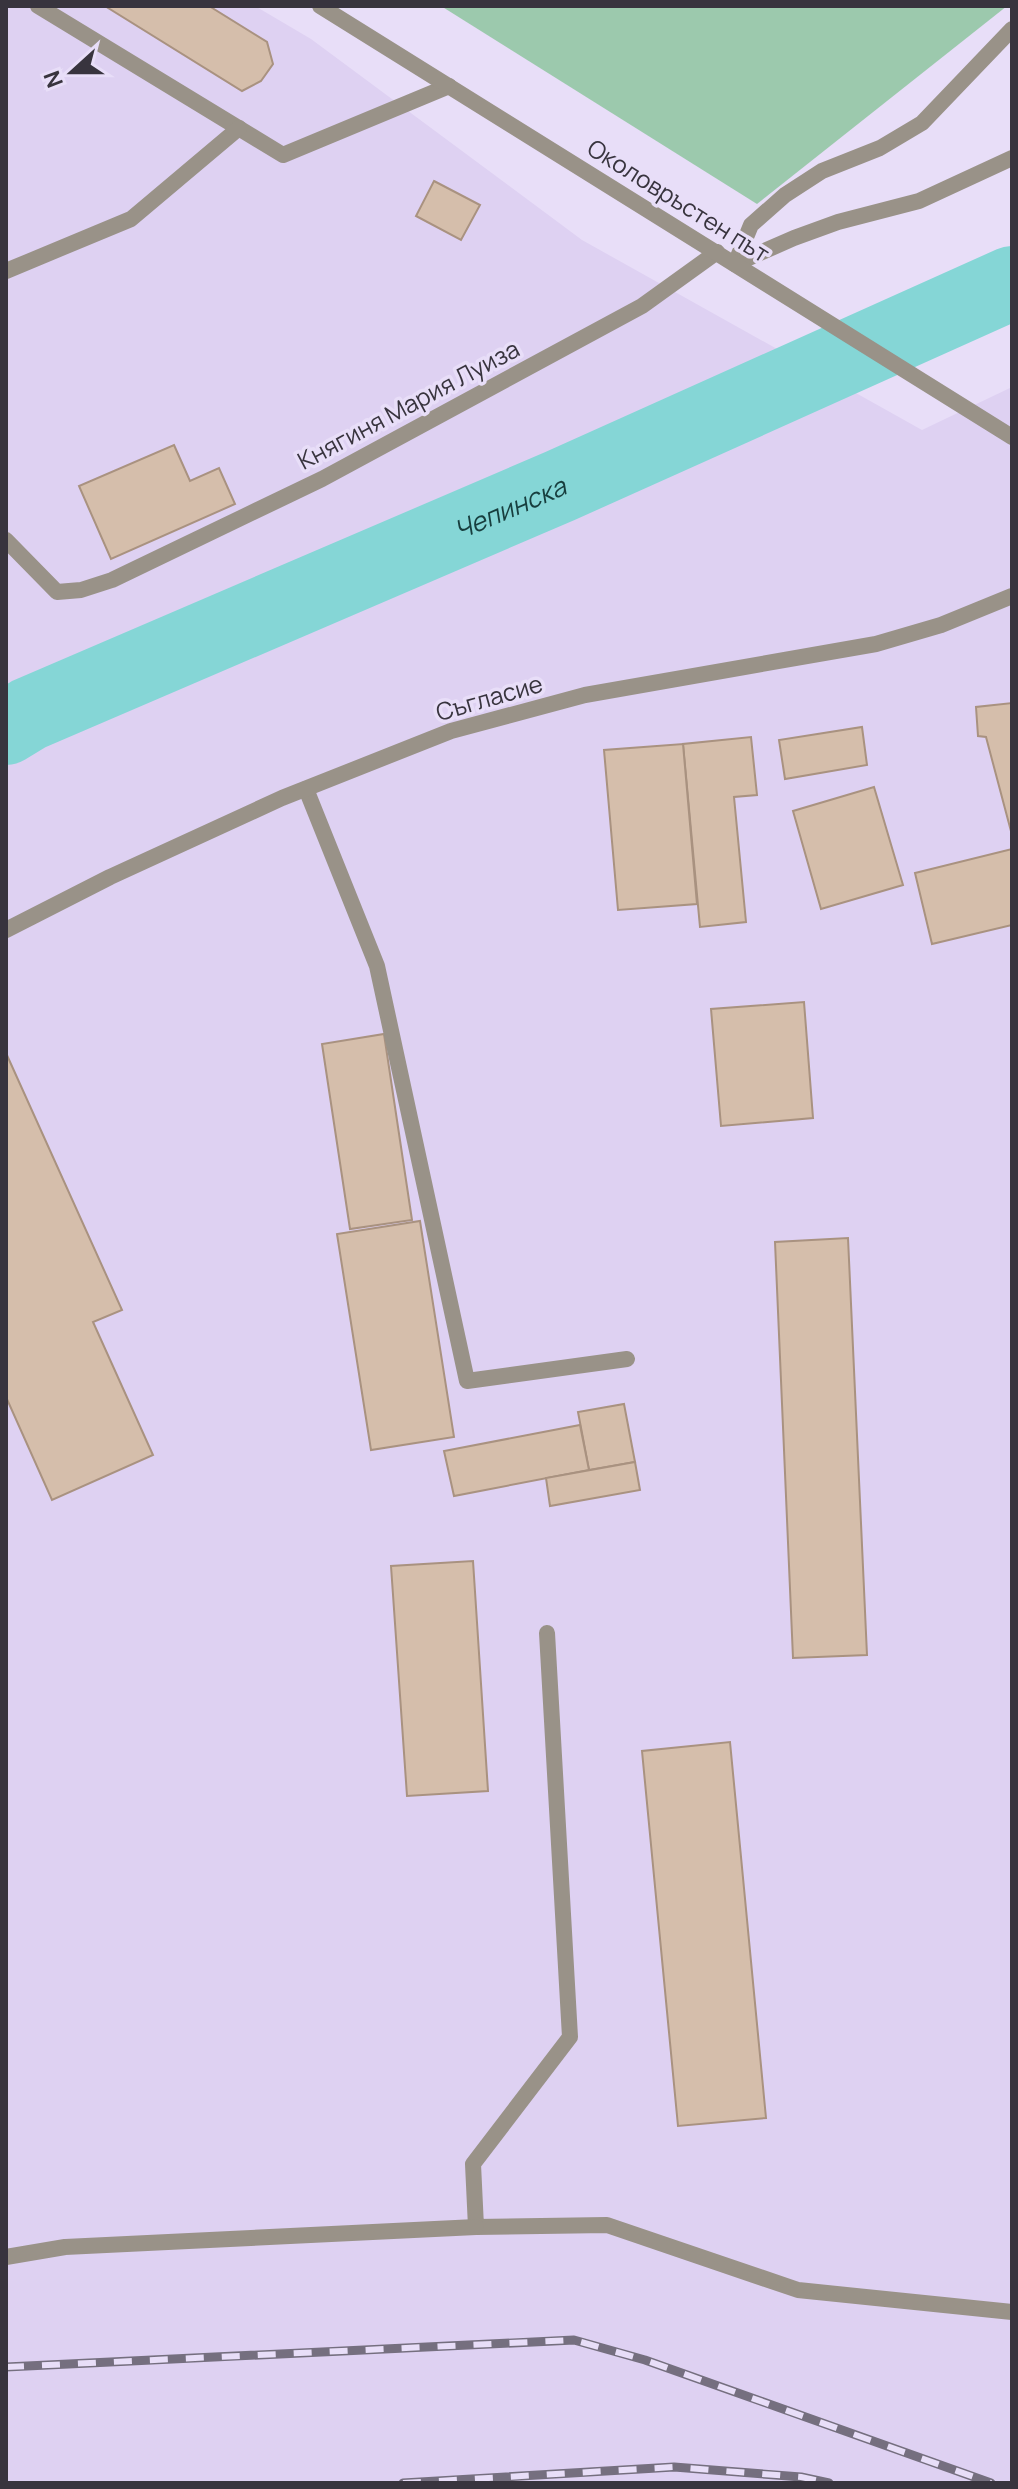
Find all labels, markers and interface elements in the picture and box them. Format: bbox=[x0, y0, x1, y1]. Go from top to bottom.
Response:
north arrow bbox=[32, 32, 112, 112]
text: N bbox=[36, 66, 70, 92]
street label: Околовръстен път bbox=[582, 131, 776, 269]
street label: Княгиня Мария Луиза bbox=[291, 332, 525, 476]
water label: Чепинска bbox=[448, 467, 573, 548]
street label: Съгласие bbox=[432, 666, 546, 728]

